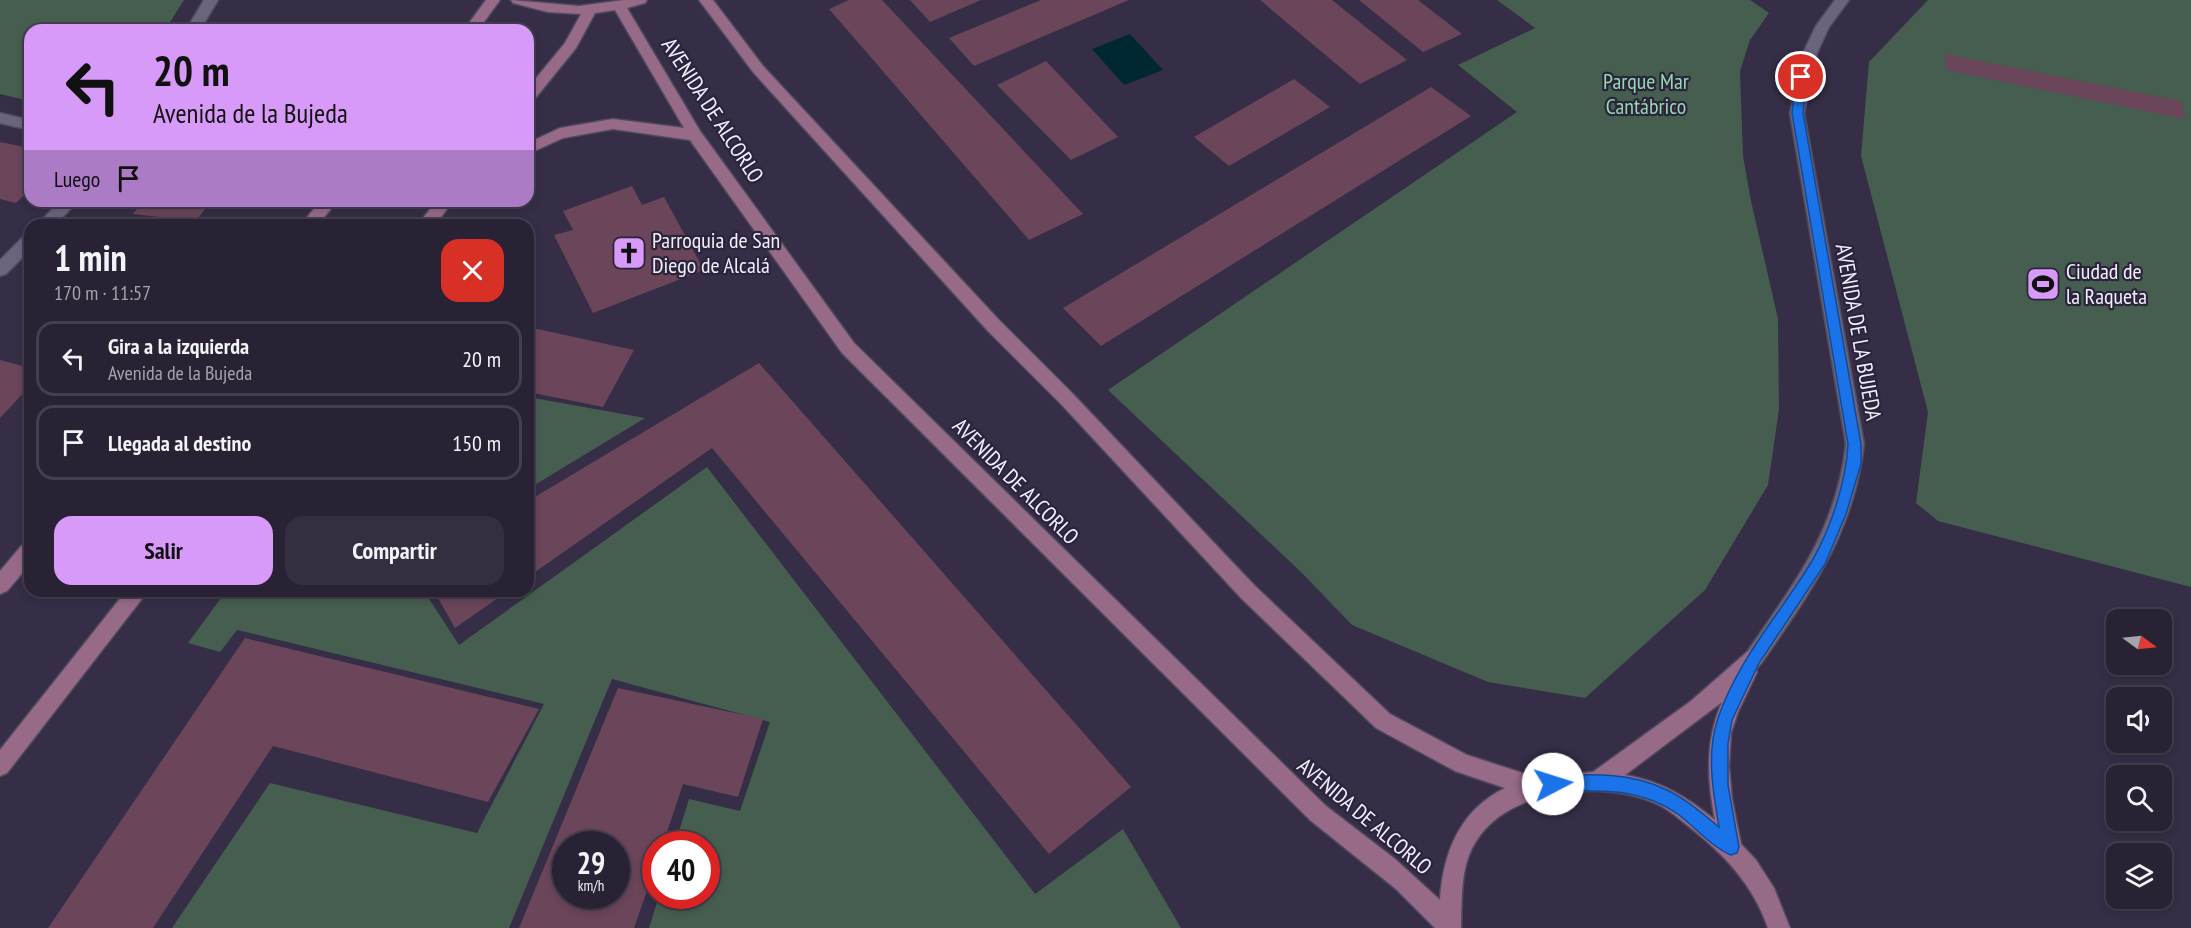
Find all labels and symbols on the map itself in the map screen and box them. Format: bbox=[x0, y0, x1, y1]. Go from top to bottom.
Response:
street label: AVENIDA DE ALCORLO bbox=[656, 32, 770, 188]
pin bbox=[1775, 51, 1826, 102]
park label: Parque Mar Cantábrico bbox=[1603, 67, 1689, 120]
place label: Parroquia de San Diego de Alcalá bbox=[652, 226, 780, 279]
church icon: Parroquia de San Diego de Alcalá bbox=[611, 235, 647, 271]
street label: AVENIDA DE LA BUJEDA bbox=[1830, 241, 1888, 423]
place label: Ciudad de la Raqueta bbox=[2066, 257, 2147, 310]
sports icon: Ciudad de la Raqueta bbox=[2025, 266, 2061, 302]
street label: AVENIDA DE ALCORLO bbox=[947, 412, 1085, 550]
north arrow bbox=[2106, 609, 2172, 675]
street label: AVENIDA DE ALCORLO bbox=[1292, 752, 1438, 880]
position arrow bbox=[1521, 752, 1585, 816]
speed limit sign: 40 bbox=[642, 831, 720, 909]

